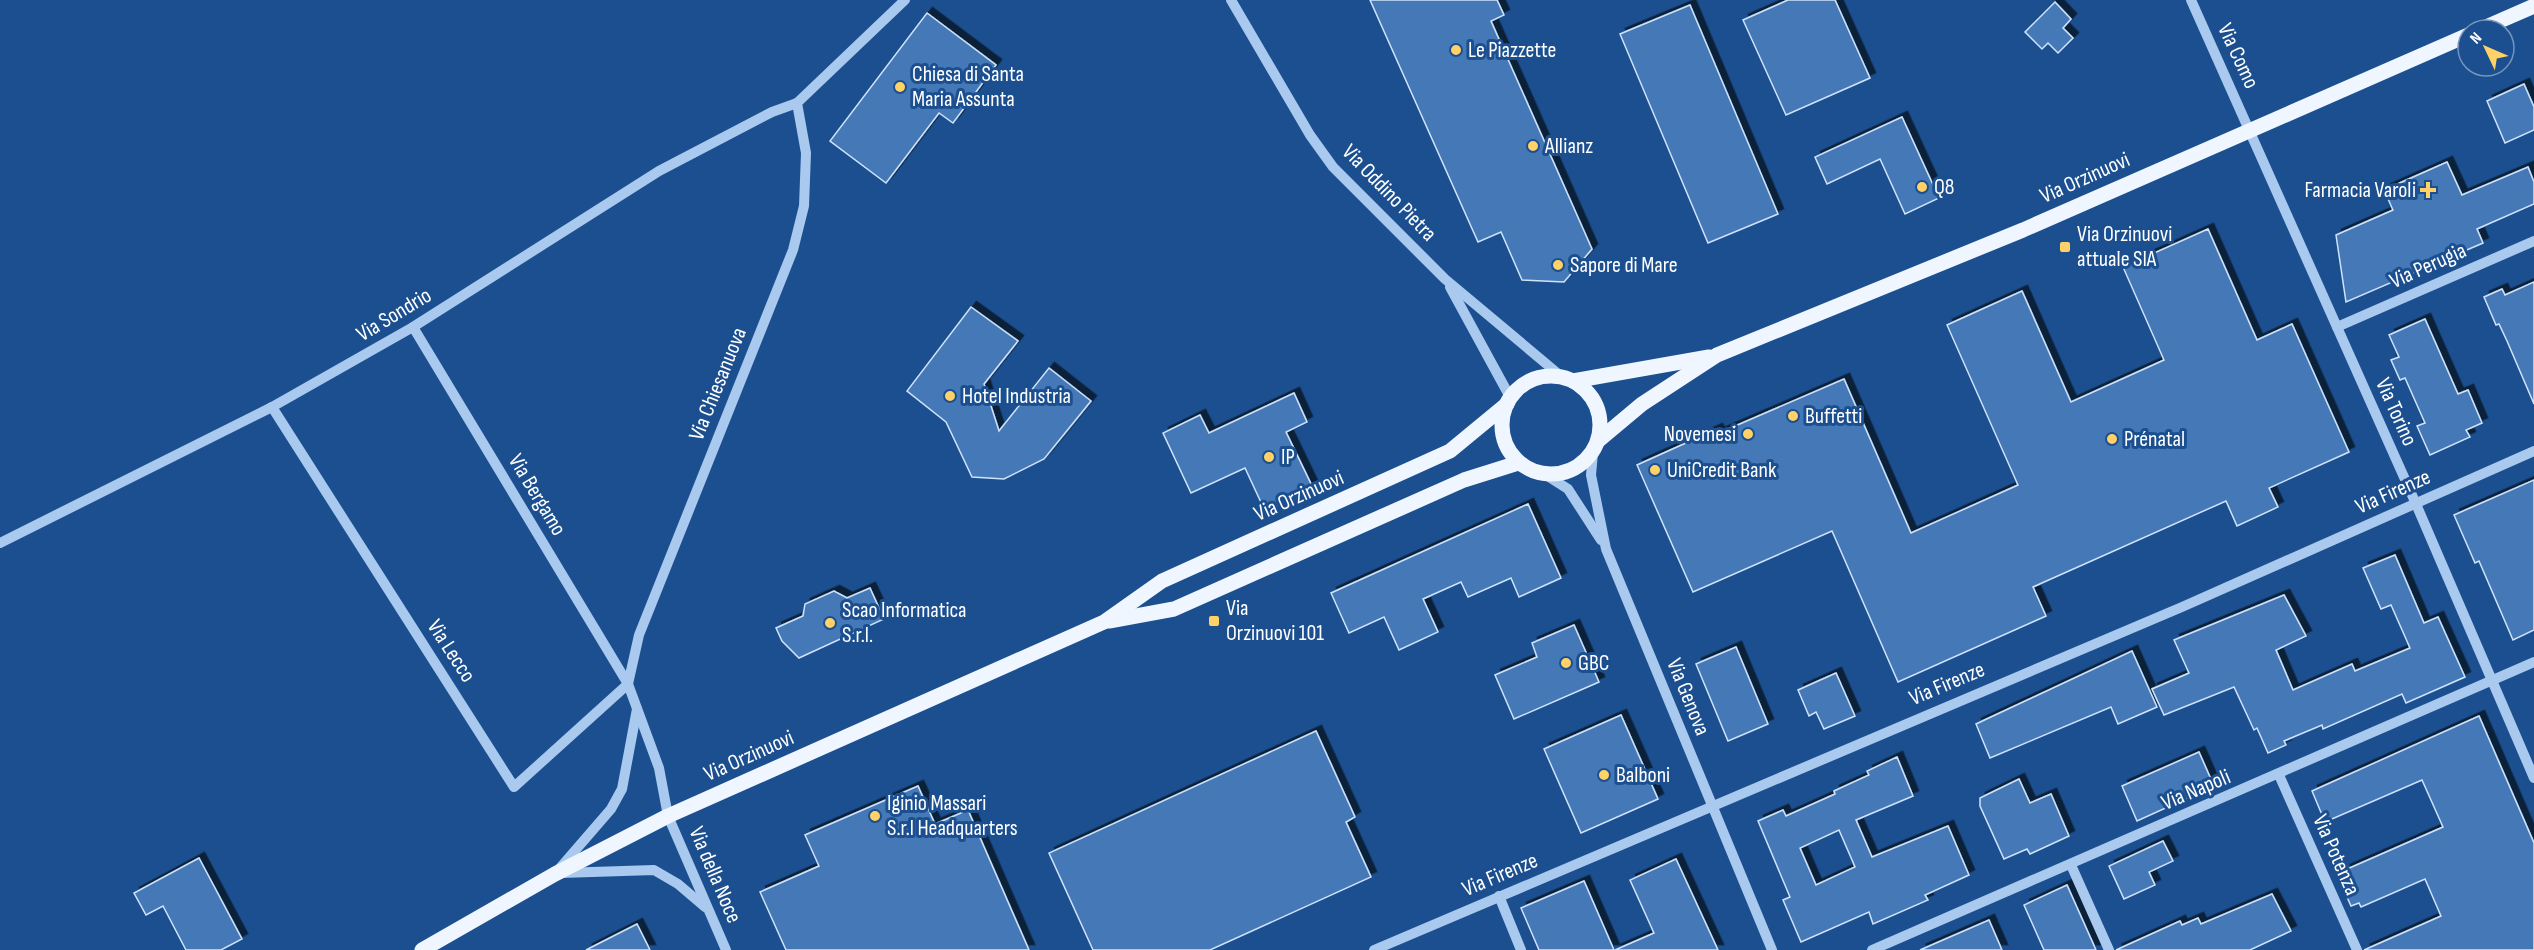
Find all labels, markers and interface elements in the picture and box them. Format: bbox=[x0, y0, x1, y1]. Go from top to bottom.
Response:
north arrow bbox=[2456, 18, 2516, 78]
street label: Via Como bbox=[2211, 19, 2265, 93]
text: N bbox=[2466, 29, 2486, 48]
place label: Le Piazzette bbox=[1468, 37, 1556, 64]
marker: Le Piazzette bbox=[1449, 43, 1463, 57]
place label: Chiesa di Santa Maria Assunta bbox=[912, 61, 1024, 113]
marker: Chiesa di Santa Maria Assunta bbox=[893, 80, 907, 94]
place label: Allianz bbox=[1544, 133, 1593, 160]
street label: Via Oddino Pietra bbox=[1336, 139, 1442, 247]
marker: Allianz bbox=[1526, 139, 1540, 153]
street label: Via Orzinuovi bbox=[2036, 146, 2134, 210]
place label: Q8 bbox=[1934, 174, 1954, 201]
place label: Farmacia Varoli bbox=[2304, 177, 2416, 204]
marker: Q8 bbox=[1915, 180, 1929, 194]
marker: Farmacia Varoli bbox=[2421, 183, 2435, 197]
place label: Via Orzinuovi attuale SIA bbox=[2077, 221, 2172, 273]
street label: Via Perugia bbox=[2386, 237, 2470, 295]
marker: Via Orzinuovi attuale SIA bbox=[2058, 240, 2072, 254]
place label: Sapore di Mare bbox=[1570, 252, 1678, 279]
marker: Sapore di Mare bbox=[1551, 258, 1565, 272]
street label: Via Sondrio bbox=[352, 282, 436, 348]
street label: Via Chiesanuova bbox=[683, 324, 753, 444]
street label: Via Torino bbox=[2369, 374, 2423, 450]
place label: Hotel Industria bbox=[962, 383, 1071, 410]
marker: Hotel Industria bbox=[943, 389, 957, 403]
place label: Buffetti bbox=[1805, 403, 1862, 430]
marker: Buffetti bbox=[1786, 409, 1800, 423]
place label: Novemesi bbox=[1664, 421, 1736, 448]
place label: Prénatal bbox=[2124, 426, 2185, 453]
marker: Novemesi bbox=[1741, 427, 1755, 441]
marker: Prénatal bbox=[2105, 432, 2119, 446]
place label: IP bbox=[1281, 444, 1295, 471]
street label: Via Bergamo bbox=[502, 449, 572, 541]
marker: IP bbox=[1262, 450, 1276, 464]
place label: UniCredit Bank bbox=[1667, 457, 1777, 484]
marker: UniCredit Bank bbox=[1648, 463, 1662, 477]
street label: Via Orzinuovi bbox=[1250, 464, 1348, 528]
street label: Via Firenze bbox=[2351, 464, 2435, 520]
place label: Via Orzinuovi 101 bbox=[1226, 595, 1324, 647]
place label: Scao Informatica S.r.l. bbox=[842, 597, 967, 649]
marker: Via Orzinuovi 101 bbox=[1207, 614, 1221, 628]
street label: Via Lecco bbox=[421, 615, 481, 687]
marker: Scao Informatica S.r.l. bbox=[823, 616, 837, 630]
place label: GBC bbox=[1578, 650, 1610, 677]
street label: Via Genova bbox=[1660, 654, 1716, 740]
marker: GBC bbox=[1559, 656, 1573, 670]
street label: Via Firenze bbox=[1905, 656, 1989, 712]
street label: Via Orzinuovi bbox=[700, 724, 798, 788]
place label: Balboni bbox=[1616, 762, 1670, 789]
street label: Via Napoli bbox=[2157, 763, 2235, 817]
marker: Balboni bbox=[1597, 768, 1611, 782]
place label: Iginio Massari S.r.l Headquarters bbox=[887, 790, 1018, 842]
marker: Iginio Massari S.r.l Headquarters bbox=[868, 809, 882, 823]
street label: Via Potenza bbox=[2306, 810, 2366, 900]
street label: Via della Noce bbox=[683, 823, 747, 927]
street label: Via Firenze bbox=[1458, 847, 1542, 903]

